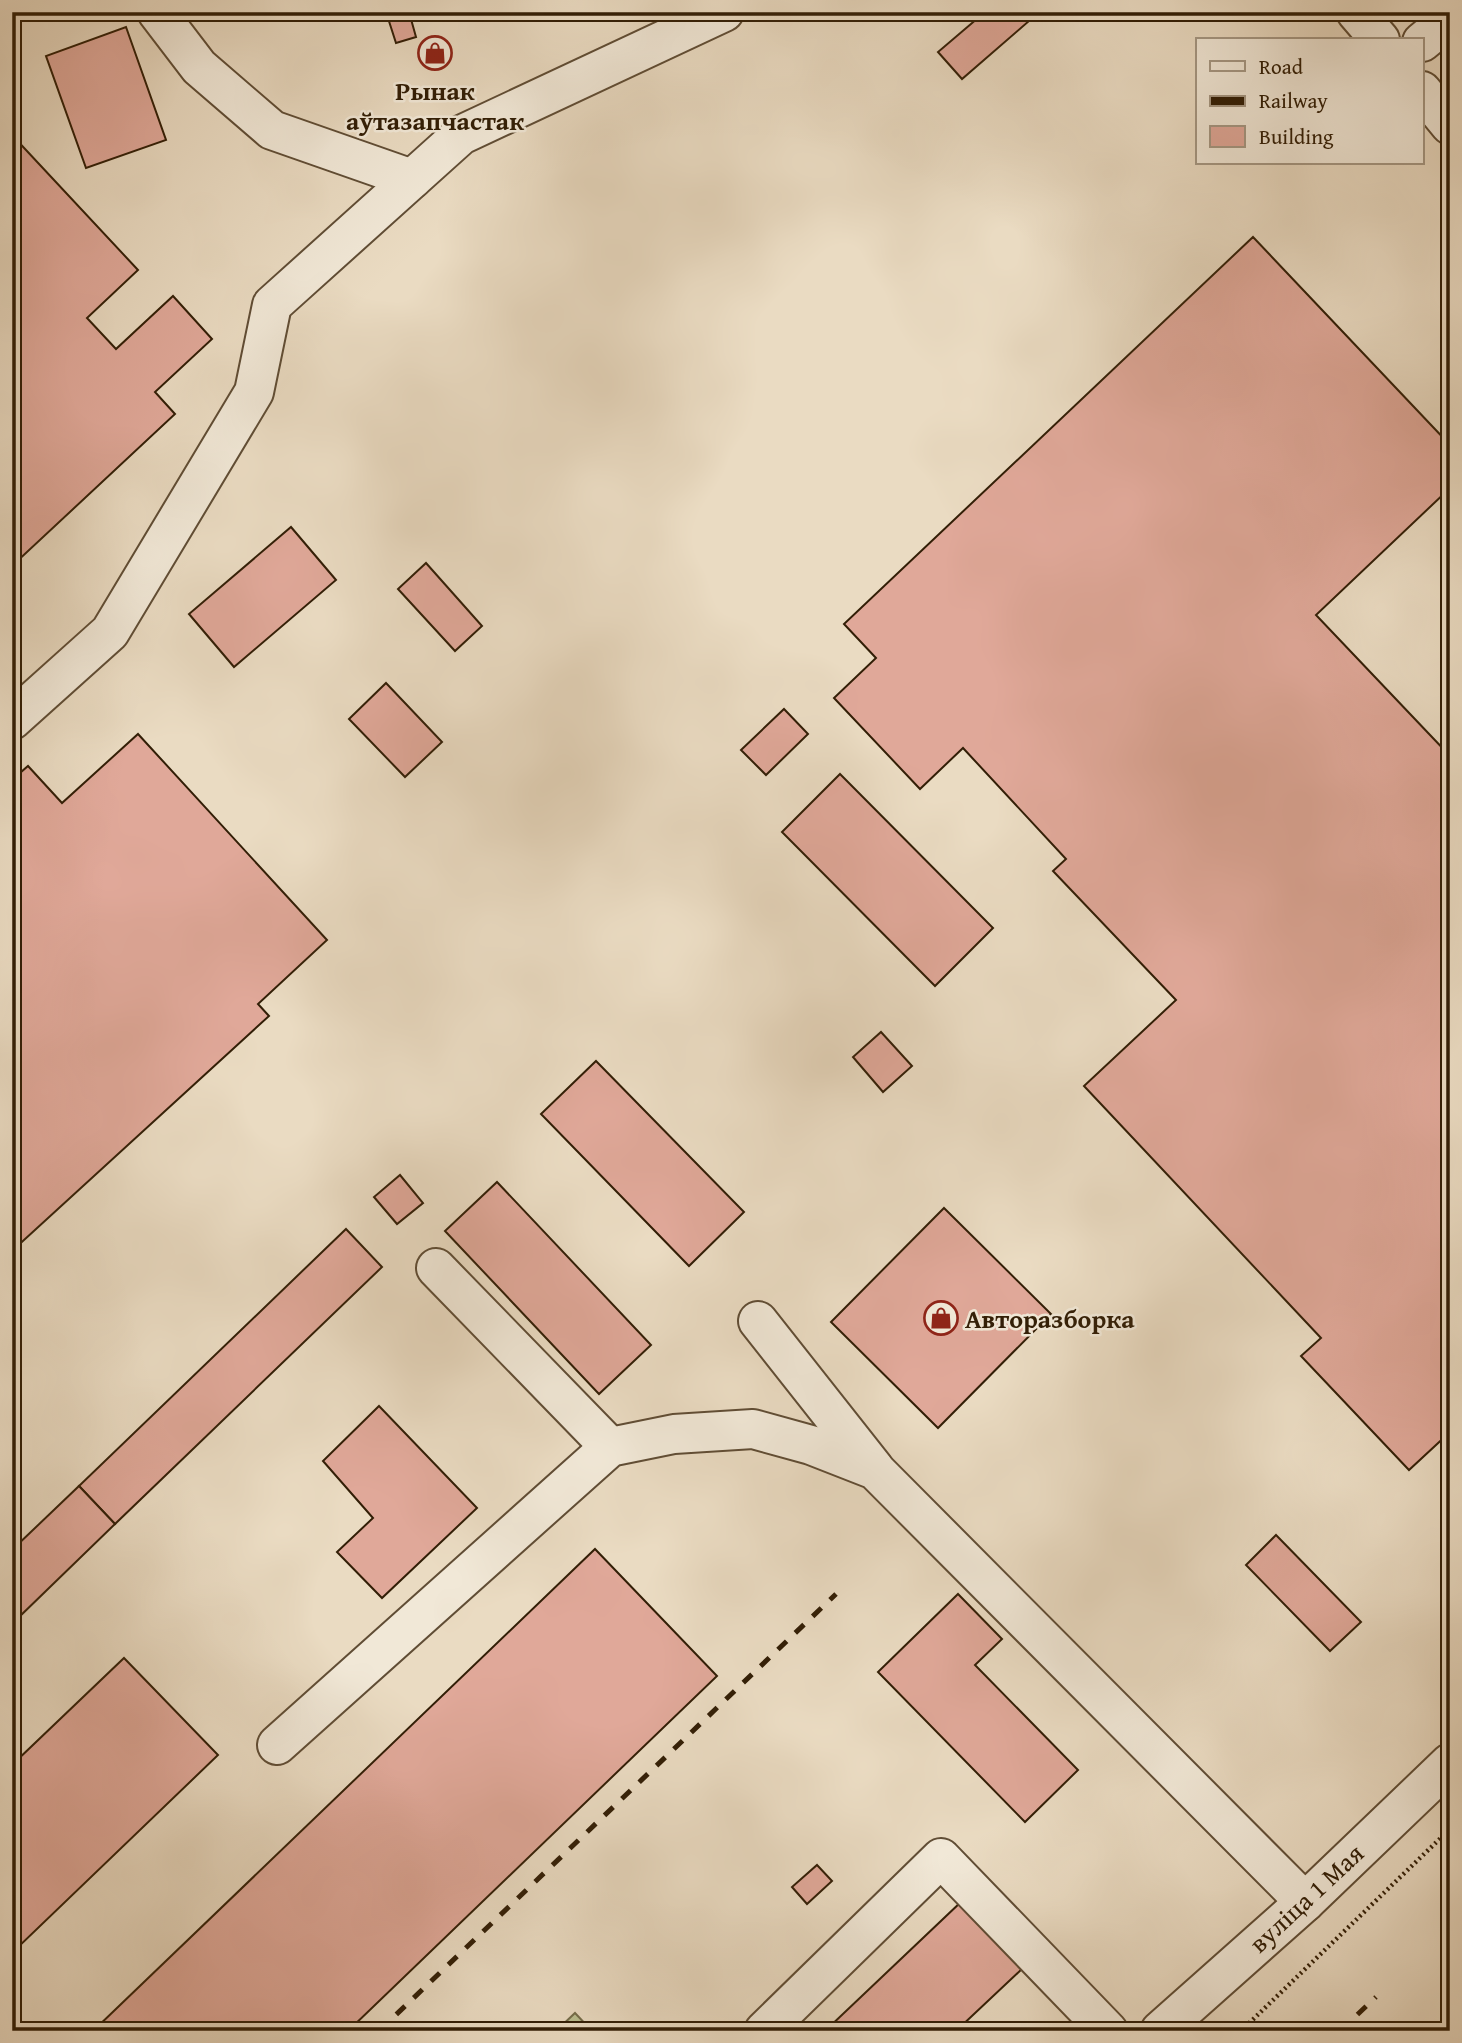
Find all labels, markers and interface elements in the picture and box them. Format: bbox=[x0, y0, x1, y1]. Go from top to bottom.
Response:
shop icon: Рынак аўтазапчастак bbox=[416, 34, 454, 72]
legend bbox=[1196, 38, 1424, 164]
text: Road bbox=[1259, 51, 1304, 82]
place label: Рынак аўтазапчастак bbox=[346, 71, 524, 140]
text: Railway bbox=[1259, 85, 1328, 116]
text: Building bbox=[1259, 121, 1334, 152]
shop icon: Авторазборка bbox=[922, 1299, 960, 1337]
place label: Авторазборка bbox=[965, 1299, 1135, 1338]
street label: вуліца 1 Мая bbox=[1240, 1834, 1372, 1962]

